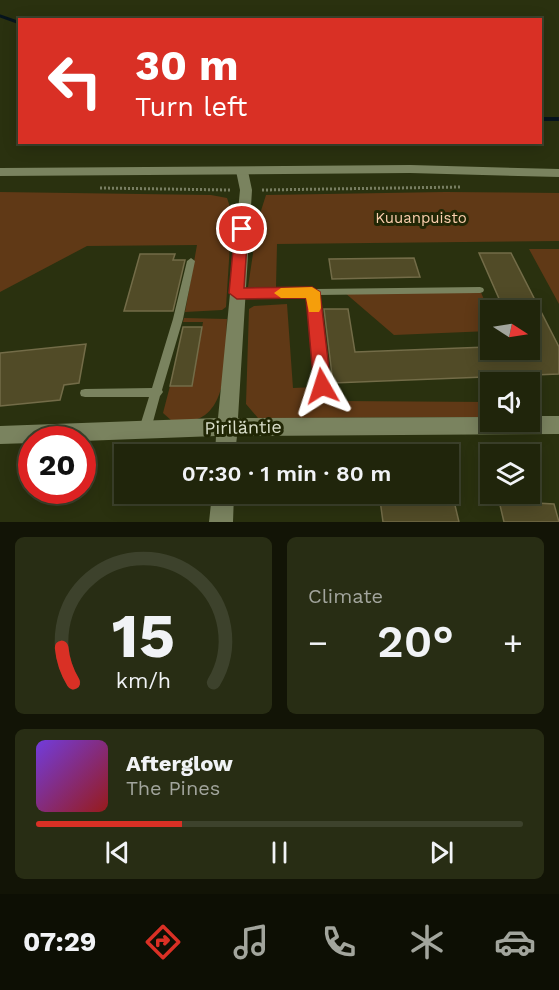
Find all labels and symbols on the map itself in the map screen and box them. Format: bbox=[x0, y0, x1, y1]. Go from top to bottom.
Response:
pin bbox=[216, 203, 267, 254]
park label: Kuuanpuisto bbox=[375, 209, 467, 227]
north arrow bbox=[480, 300, 540, 360]
position arrow bbox=[290, 354, 354, 418]
street label: Piriläntie bbox=[204, 416, 282, 438]
speed limit sign: 20 bbox=[18, 426, 96, 504]

